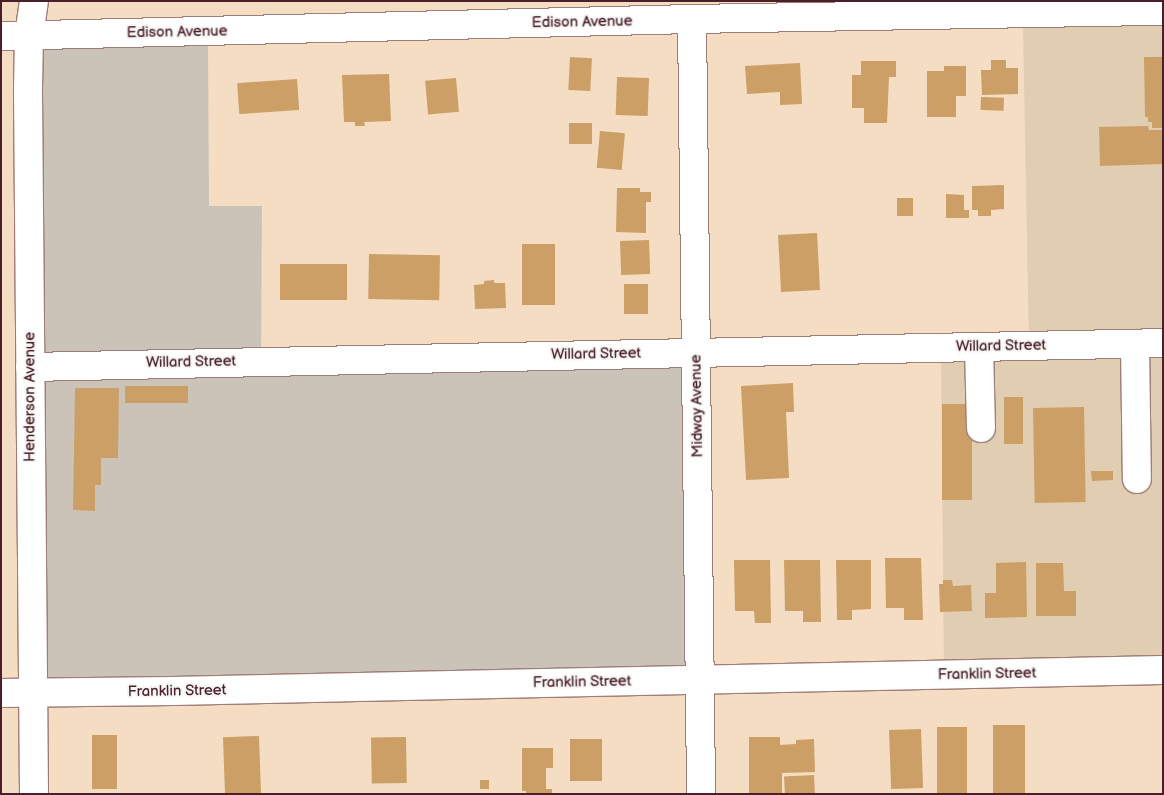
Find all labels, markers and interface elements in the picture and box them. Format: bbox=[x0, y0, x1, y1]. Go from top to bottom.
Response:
street label: Edison Avenue bbox=[531, 12, 633, 32]
street label: Edison Avenue bbox=[126, 22, 228, 42]
street label: Henderson Avenue bbox=[21, 332, 39, 462]
street label: Willard Street bbox=[956, 336, 1046, 356]
street label: Willard Street bbox=[551, 344, 641, 364]
street label: Willard Street bbox=[146, 352, 236, 372]
street label: Midway Avenue bbox=[687, 354, 707, 458]
street label: Franklin Street bbox=[937, 664, 1037, 684]
street label: Franklin Street bbox=[532, 672, 632, 692]
street label: Franklin Street bbox=[127, 681, 227, 701]

